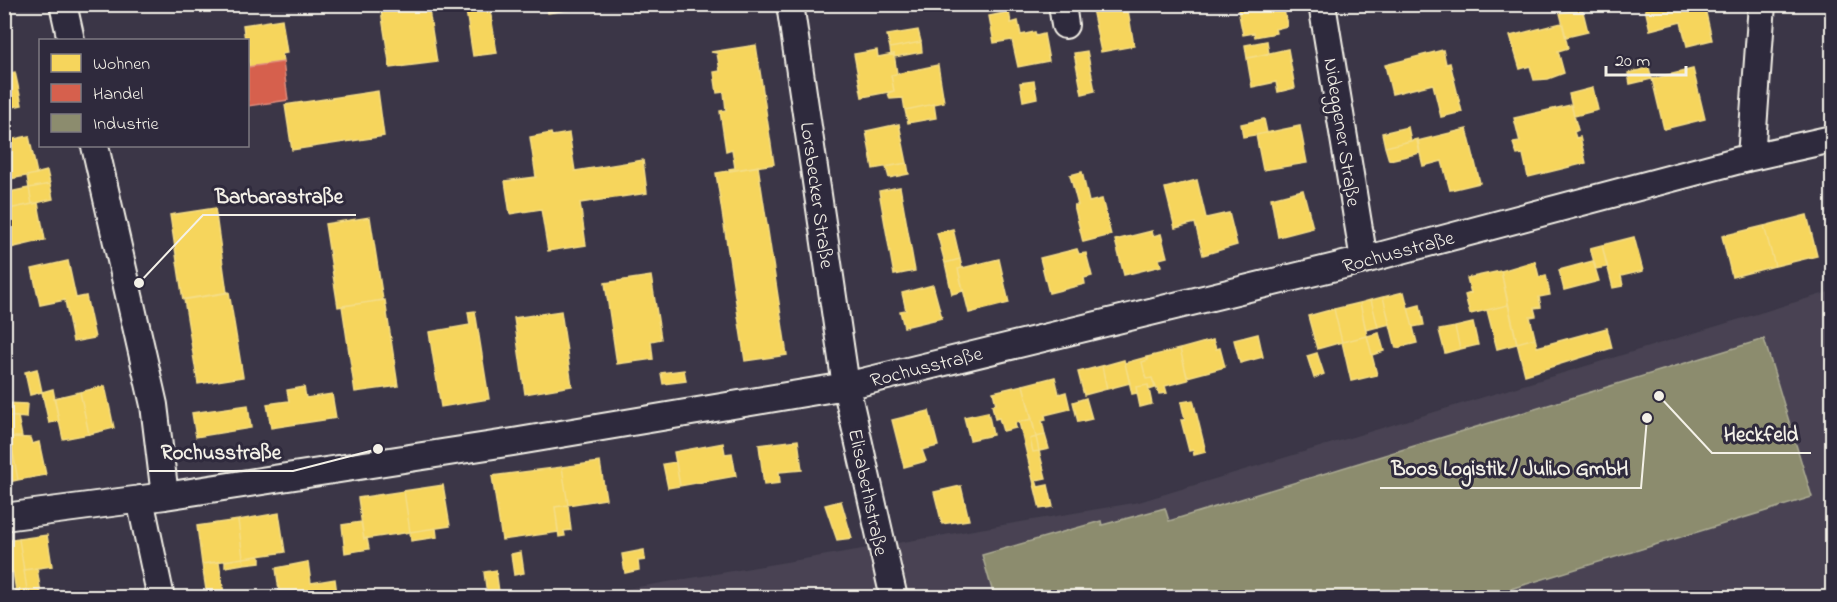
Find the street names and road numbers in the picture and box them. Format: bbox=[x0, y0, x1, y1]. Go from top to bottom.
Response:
street label: Nideggener Straße bbox=[1313, 56, 1367, 209]
street label: Lorsbecker Straße bbox=[791, 120, 840, 270]
street label: Rochusstraße bbox=[1339, 225, 1458, 282]
street label: Rochusstraße bbox=[867, 340, 986, 396]
street label: Elisabethstraße bbox=[839, 426, 894, 559]

